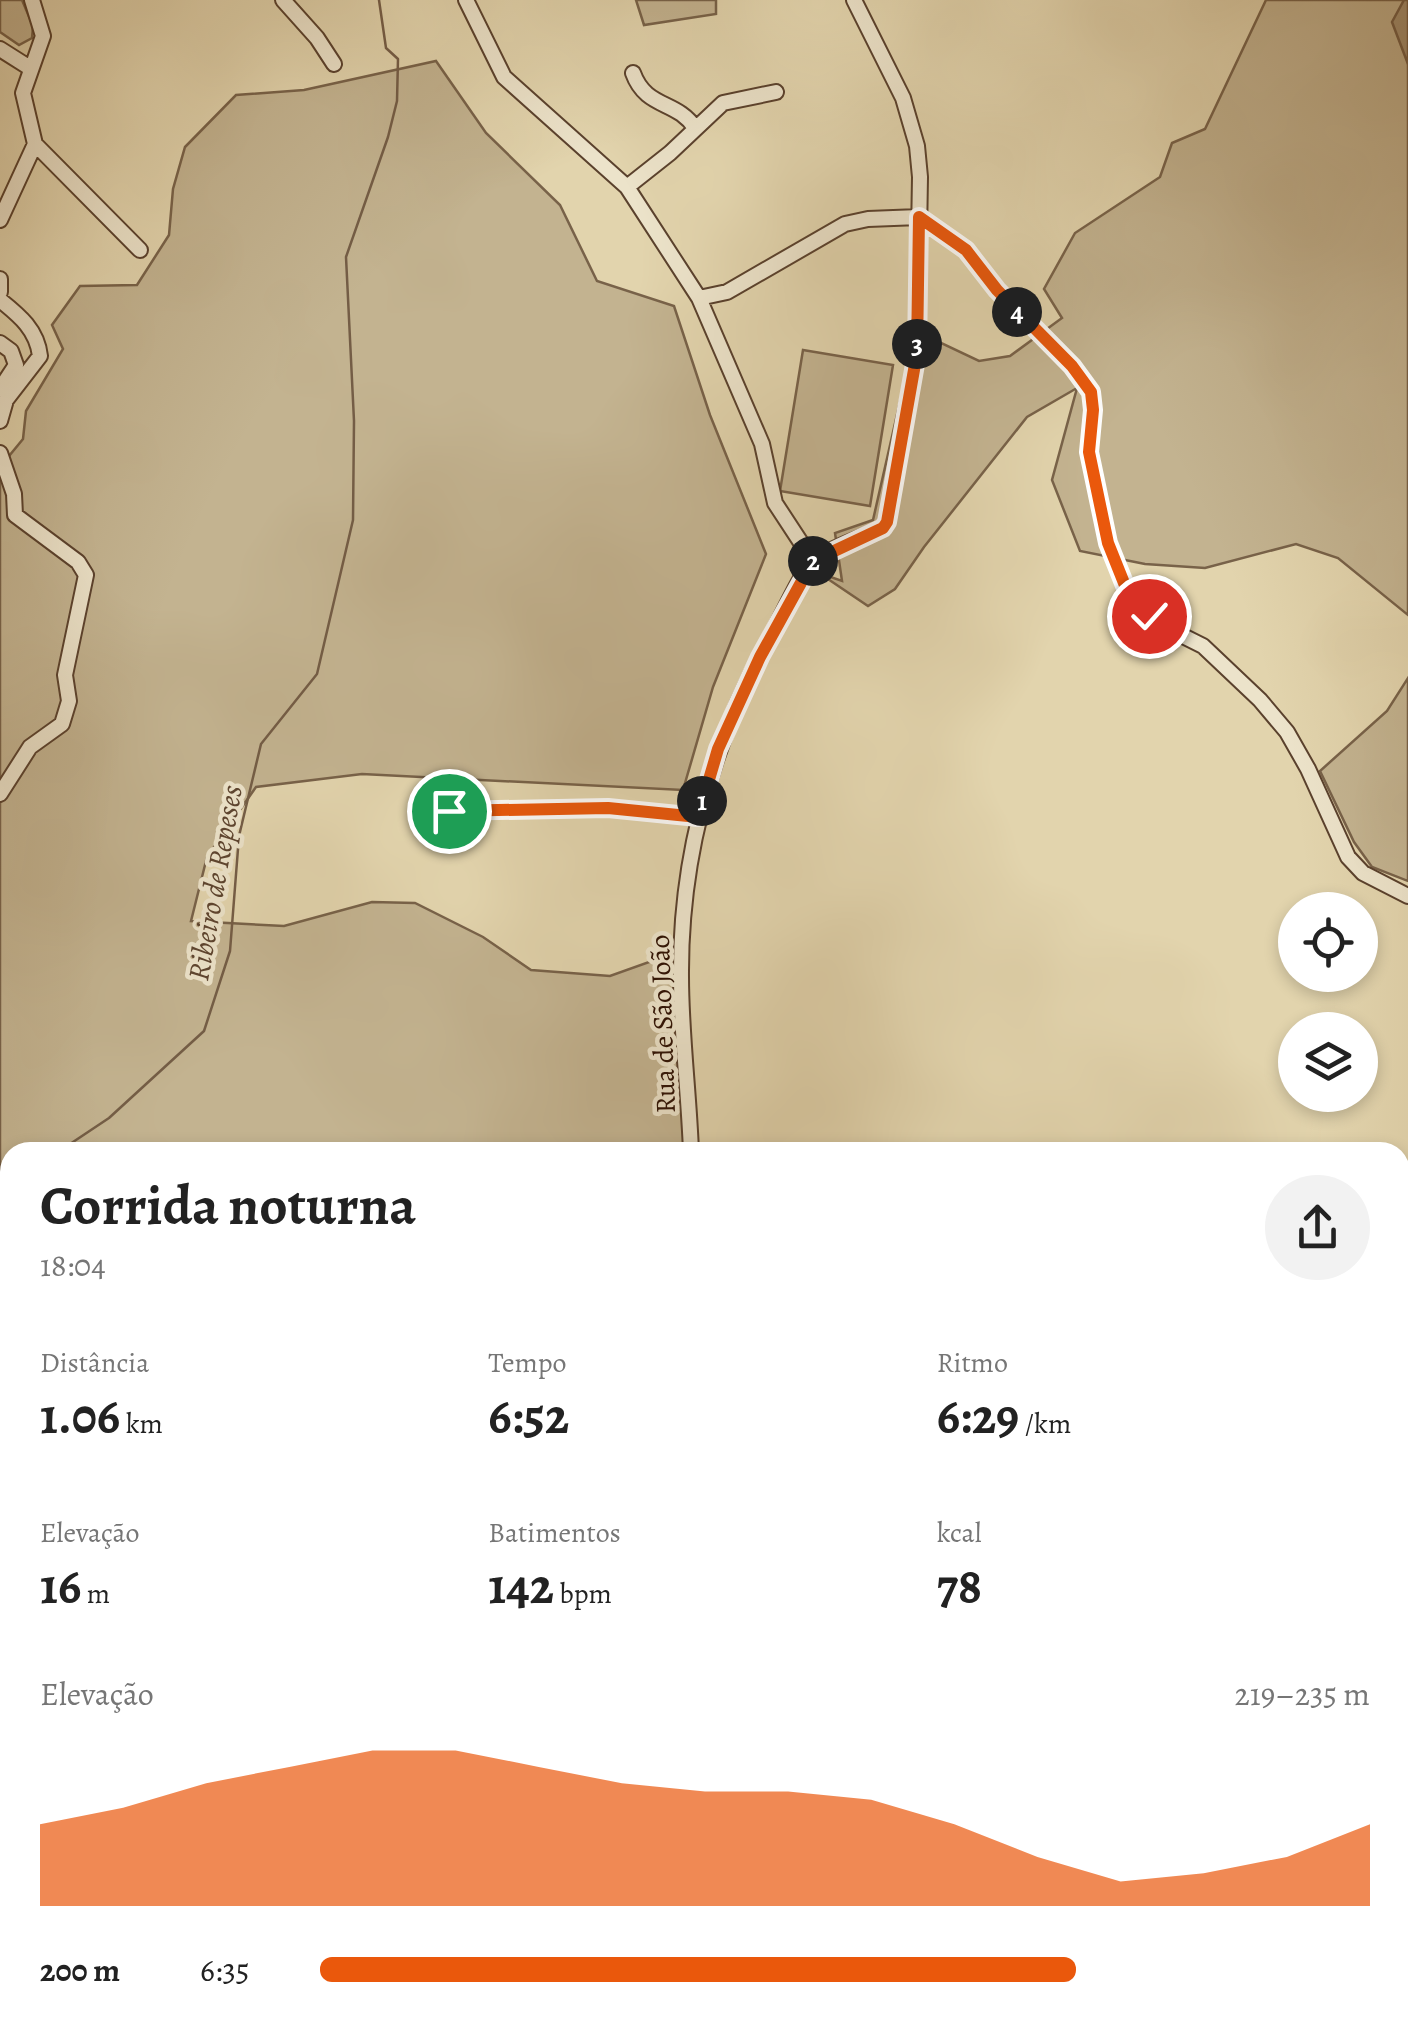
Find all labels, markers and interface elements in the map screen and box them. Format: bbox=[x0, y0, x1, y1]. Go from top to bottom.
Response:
pin: 4 bbox=[992, 287, 1042, 337]
text: 4 bbox=[1010, 293, 1024, 331]
pin: 3 bbox=[892, 319, 942, 369]
text: 3 bbox=[911, 325, 923, 363]
pin: 2 bbox=[788, 536, 838, 586]
text: 2 bbox=[806, 542, 820, 580]
pin bbox=[1107, 574, 1192, 659]
icon: check bbox=[1122, 589, 1177, 644]
pin bbox=[407, 769, 492, 854]
pin: 1 bbox=[677, 776, 727, 826]
water label: Ribeiro de Repeses bbox=[178, 782, 252, 984]
text: 1 bbox=[697, 782, 707, 820]
icon: arrive bbox=[422, 784, 477, 839]
map controls bbox=[1278, 892, 1378, 1112]
button: locate bbox=[1278, 892, 1378, 992]
street label: Rua de São João bbox=[641, 934, 685, 1114]
button: layers bbox=[1278, 1012, 1378, 1112]
text: Corrida noturna bbox=[40, 1168, 416, 1243]
button: share bbox=[1265, 1175, 1370, 1280]
text: 18:04 bbox=[40, 1243, 106, 1287]
text: Distância bbox=[40, 1344, 149, 1382]
text: Tempo bbox=[488, 1344, 567, 1382]
text: Ritmo bbox=[937, 1344, 1008, 1382]
text: 1.06 bbox=[40, 1382, 120, 1450]
text: 6:52 bbox=[488, 1382, 569, 1450]
text: 6:29 bbox=[937, 1382, 1019, 1450]
text: km bbox=[120, 1405, 163, 1443]
text: /km bbox=[1019, 1405, 1071, 1443]
text: Elevação bbox=[40, 1514, 140, 1552]
text: Batimentos bbox=[488, 1514, 621, 1552]
text: kcal bbox=[937, 1514, 982, 1552]
text: 16 bbox=[40, 1552, 81, 1620]
text: 142 bbox=[488, 1552, 554, 1620]
text: 78 bbox=[937, 1552, 982, 1620]
text: m bbox=[81, 1575, 110, 1613]
text: bpm bbox=[554, 1575, 612, 1613]
text: Elevação bbox=[40, 1672, 154, 1716]
text: 219–235 m bbox=[1235, 1672, 1370, 1716]
text: 200 m bbox=[40, 1948, 120, 1992]
text: 6:35 bbox=[200, 1948, 249, 1992]

